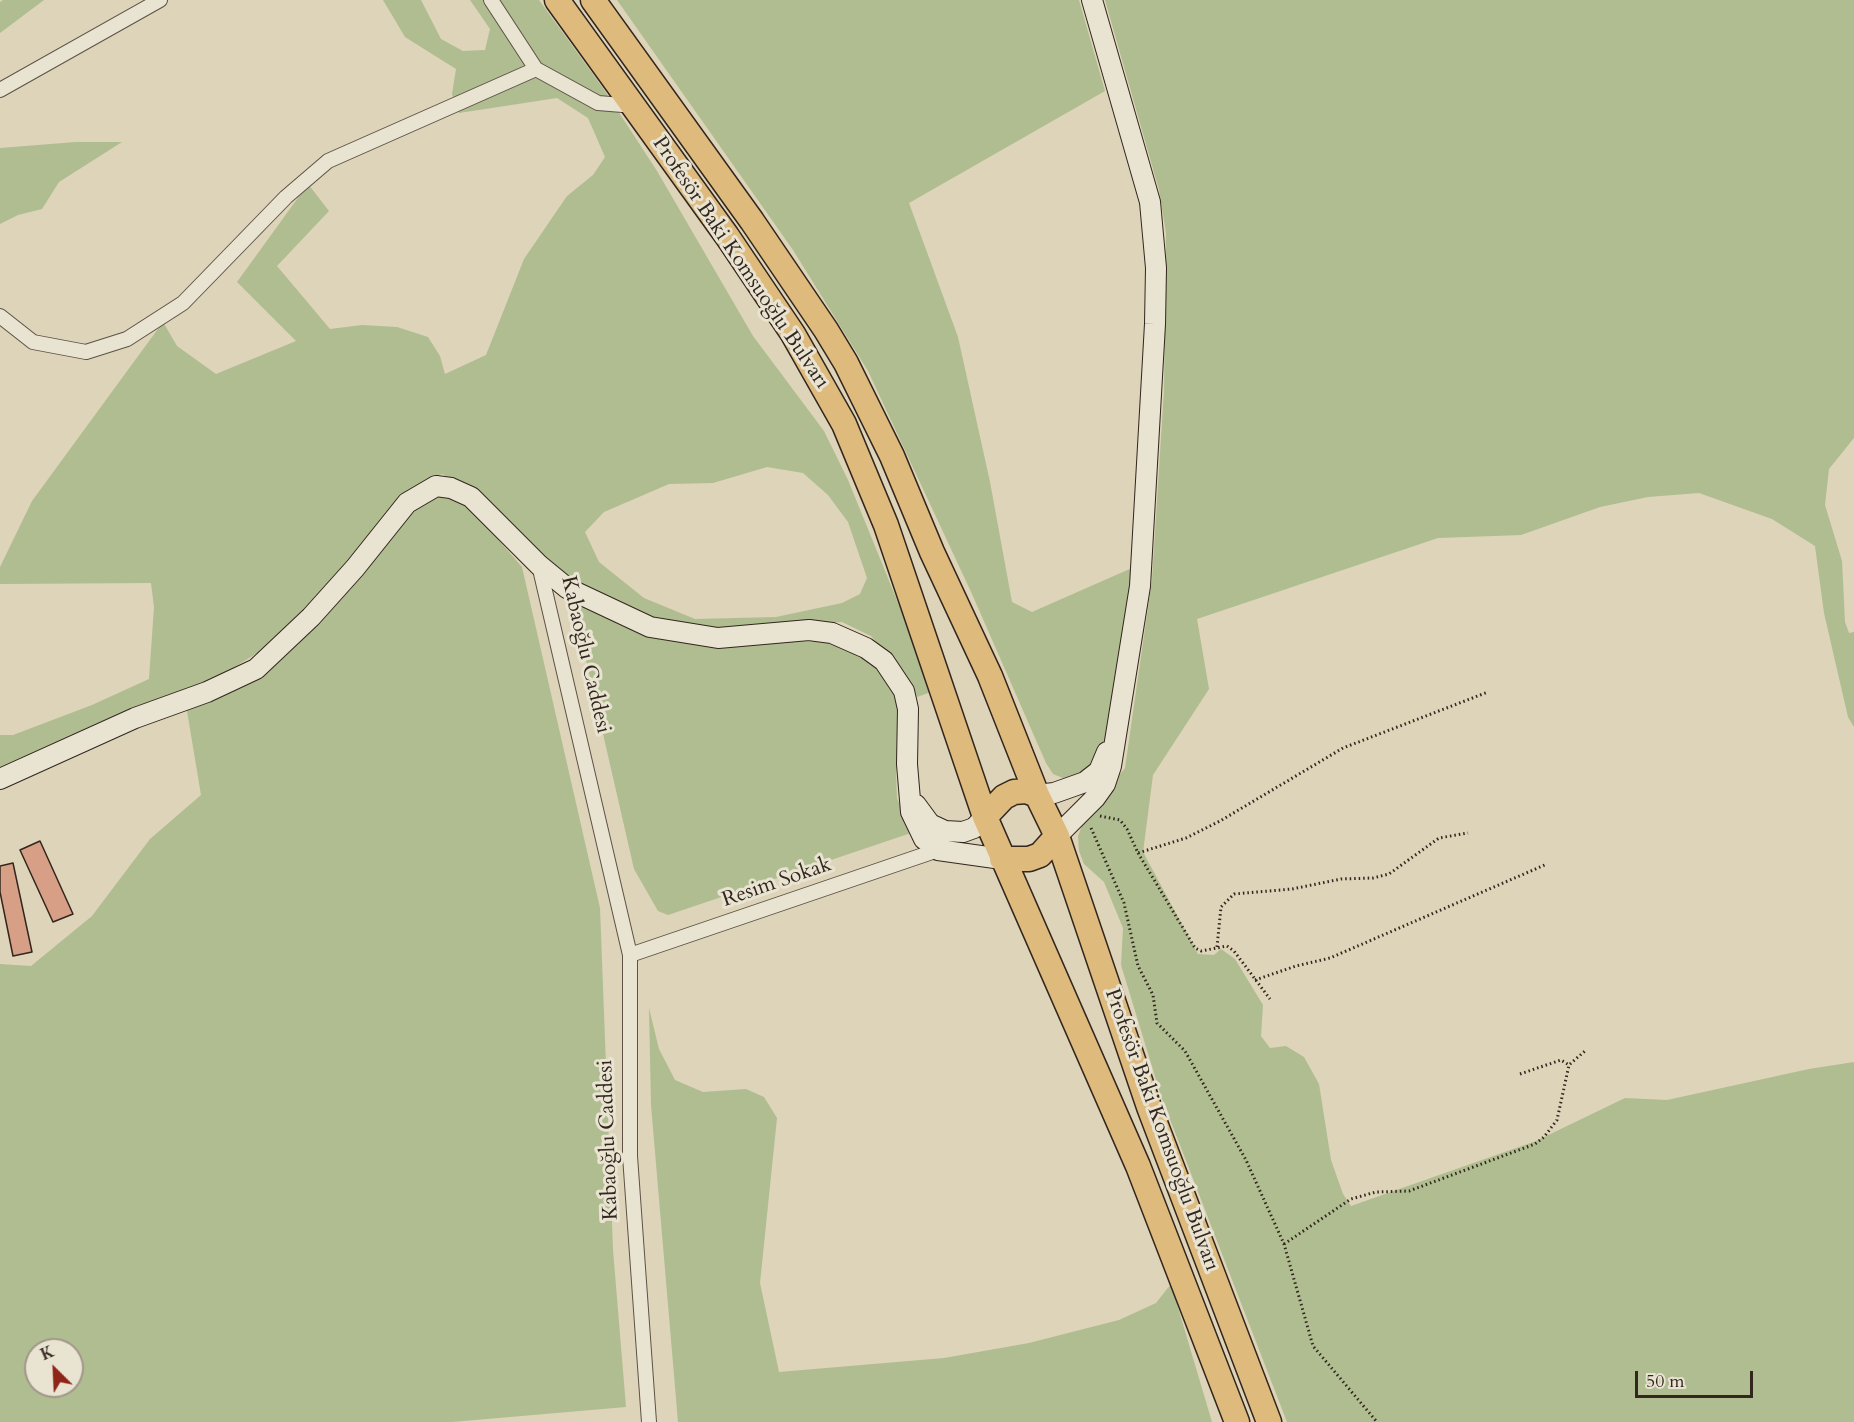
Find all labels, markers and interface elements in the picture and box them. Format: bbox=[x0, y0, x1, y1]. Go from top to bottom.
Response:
street label: Profesör Baki Komsuoğlu Bulvarı bbox=[646, 132, 834, 394]
street label: Kabaoğlu Caddesi bbox=[555, 574, 615, 736]
street label: Resim Sokak bbox=[719, 853, 835, 913]
street label: Profesör Baki Komsuoğlu Bulvarı bbox=[1098, 985, 1224, 1275]
street label: Kabaoğlu Caddesi bbox=[594, 1059, 624, 1221]
north arrow bbox=[24, 1338, 84, 1398]
text: K bbox=[37, 1341, 58, 1366]
scale bar bbox=[1638, 1359, 1756, 1397]
text: 50 m bbox=[1646, 1369, 1685, 1394]

